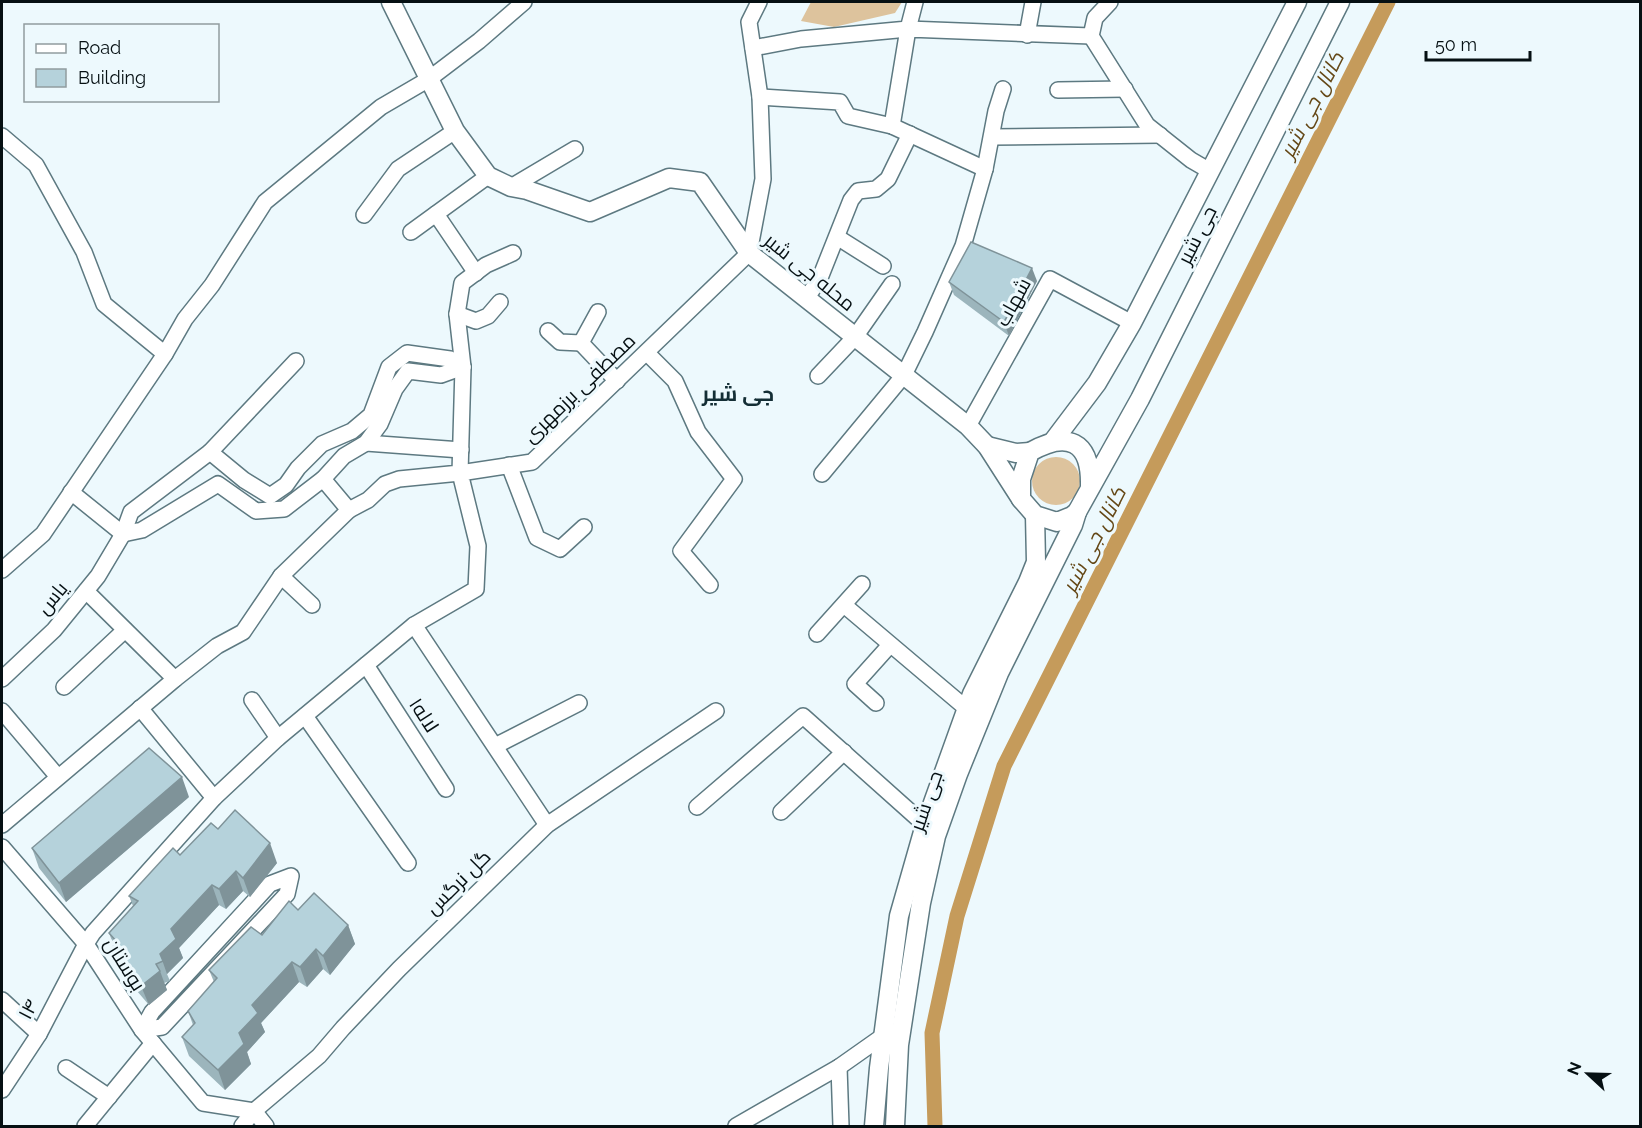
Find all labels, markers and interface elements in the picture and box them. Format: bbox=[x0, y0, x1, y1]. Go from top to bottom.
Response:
legend bbox=[24, 24, 219, 102]
scale bar bbox=[1426, 24, 1530, 62]
text: 50 m bbox=[1435, 34, 1477, 55]
text: Road bbox=[78, 37, 121, 58]
water label: کانال جی شیر bbox=[1273, 48, 1350, 165]
text: Building bbox=[78, 67, 146, 88]
street label: جی شیر bbox=[1172, 202, 1223, 270]
street label: محله جی شیر bbox=[758, 227, 860, 317]
street label: شهاب bbox=[990, 274, 1037, 331]
street label: مصطفی برزمهری bbox=[518, 328, 641, 448]
district label: جی شیر bbox=[701, 381, 774, 406]
water label: کانال جی شیر bbox=[1055, 483, 1132, 600]
street label: یاس bbox=[31, 576, 74, 620]
street label: لاله۱ bbox=[404, 693, 444, 737]
street label: جی شیر bbox=[904, 768, 948, 836]
street label: گل نرگس bbox=[420, 844, 496, 920]
street label: بوستان bbox=[98, 933, 151, 996]
street label: ۱۴ bbox=[13, 995, 43, 1023]
north arrow bbox=[1558, 1044, 1618, 1104]
text: N bbox=[1563, 1059, 1586, 1078]

